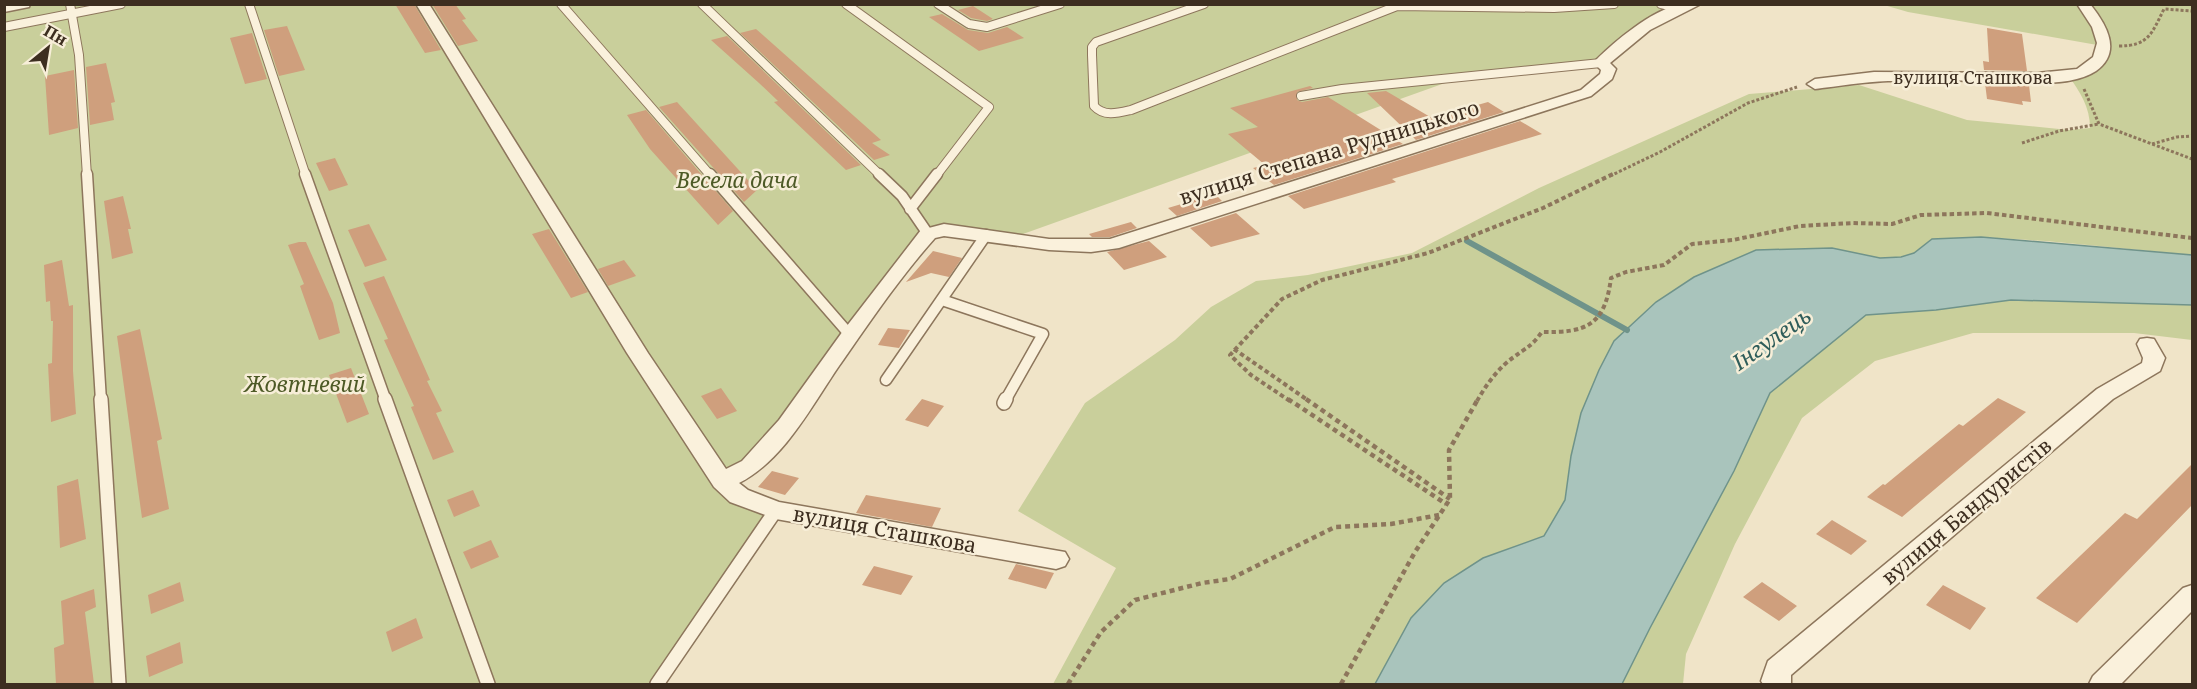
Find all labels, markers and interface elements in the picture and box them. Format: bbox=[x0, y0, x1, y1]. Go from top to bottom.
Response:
north arrow bbox=[18, 18, 78, 78]
text: Пн bbox=[40, 20, 71, 51]
street label: вулиця Сташкова bbox=[1893, 65, 2053, 89]
street label: вулиця Степана Рудницького bbox=[1176, 93, 1482, 211]
park label: Весела дача bbox=[675, 166, 798, 194]
water label: Інгулець bbox=[1725, 300, 1816, 377]
park label: Жовтневий bbox=[243, 370, 366, 398]
street label: вулиця Бандуристів bbox=[1875, 432, 2057, 590]
street label: вулиця Сташкова bbox=[791, 499, 979, 559]

